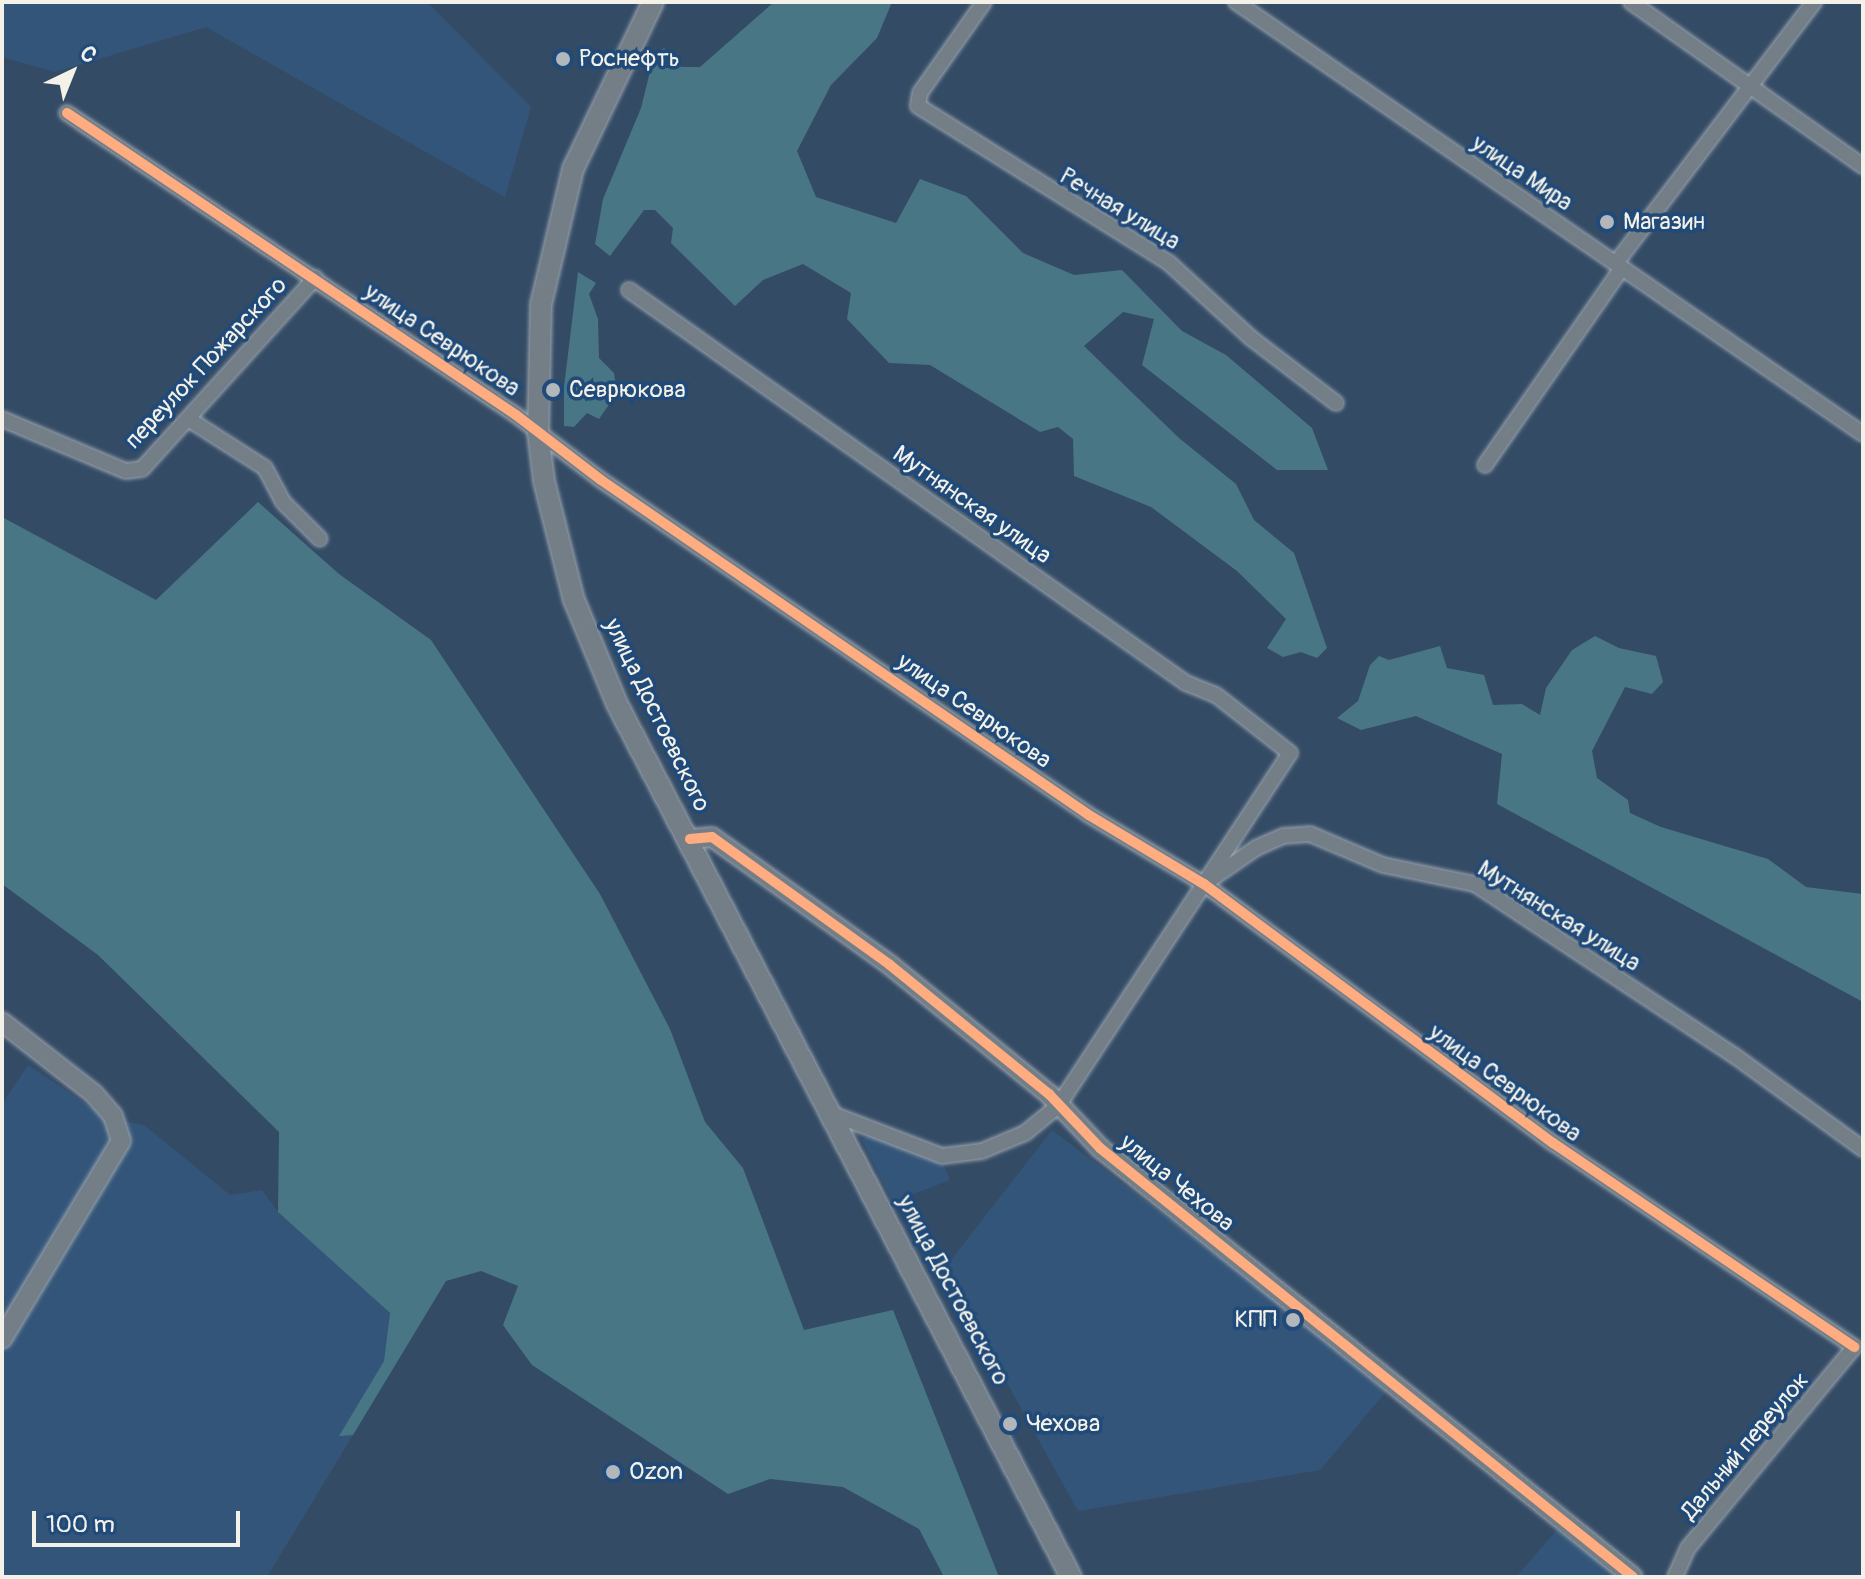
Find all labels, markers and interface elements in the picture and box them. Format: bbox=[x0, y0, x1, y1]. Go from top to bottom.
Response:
north arrow bbox=[32, 32, 112, 112]
text: С bbox=[74, 40, 103, 69]
place label: Роснефть bbox=[579, 45, 680, 73]
marker: Роснефть bbox=[554, 50, 572, 68]
street label: улица Мира bbox=[1466, 129, 1578, 217]
street label: Речная улица bbox=[1055, 162, 1185, 256]
place label: Магазин bbox=[1623, 208, 1705, 236]
marker: Магазин bbox=[1598, 213, 1616, 231]
street label: переулок Пожарского bbox=[119, 271, 293, 455]
street label: улица Севрюкова bbox=[359, 277, 525, 403]
place label: Севрюкова bbox=[569, 376, 686, 404]
marker: Севрюкова bbox=[544, 381, 562, 399]
street label: Мутнянская улица bbox=[887, 440, 1057, 570]
street label: улица Достоевского bbox=[598, 614, 716, 816]
street label: улица Севрюкова bbox=[891, 647, 1057, 775]
street label: Мутнянская улица bbox=[1472, 854, 1646, 978]
street label: улица Севрюкова bbox=[1423, 1018, 1587, 1148]
street label: улица Чехова bbox=[1114, 1128, 1240, 1238]
street label: улица Достоевского bbox=[891, 1190, 1015, 1390]
place label: КПП bbox=[1234, 1306, 1277, 1334]
marker: КПП bbox=[1284, 1311, 1302, 1329]
street label: Дальний переулок bbox=[1675, 1366, 1815, 1526]
place label: Чехова bbox=[1026, 1410, 1100, 1438]
marker: Чехова bbox=[1001, 1415, 1019, 1433]
place label: Ozon bbox=[629, 1458, 683, 1486]
marker: Ozon bbox=[604, 1463, 622, 1481]
scale bar bbox=[36, 1495, 244, 1545]
text: 100 m bbox=[46, 1510, 115, 1539]

